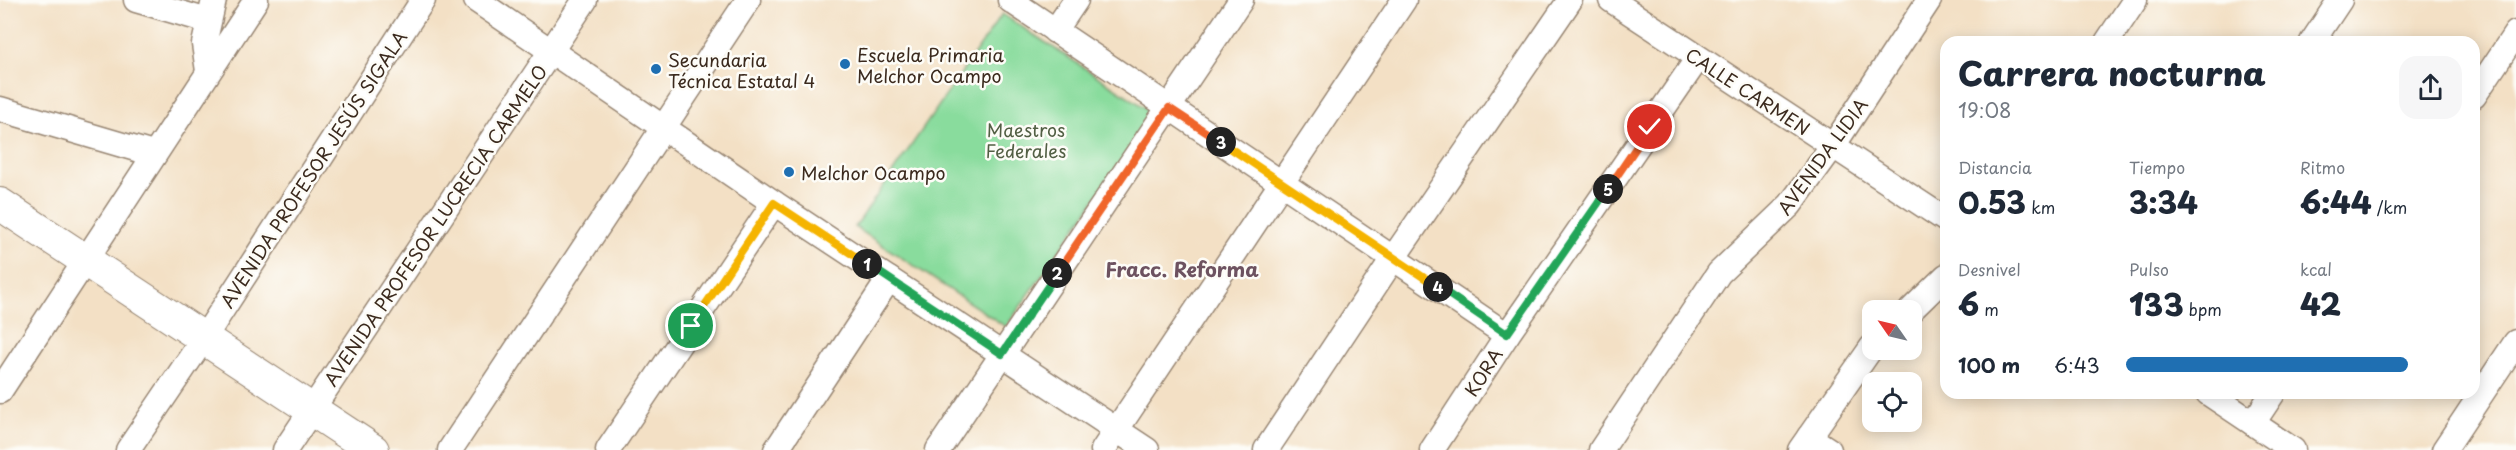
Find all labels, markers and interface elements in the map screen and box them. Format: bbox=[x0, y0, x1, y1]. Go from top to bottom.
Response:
street label: AVENIDA PROFESOR JESÚS SIGALA bbox=[213, 25, 413, 313]
place label: Escuela Primaria Melchor Ocampo bbox=[857, 41, 1004, 89]
street label: CALLE CARMEN bbox=[1681, 41, 1815, 141]
place label: Secundaria Técnica Estatal 4 bbox=[668, 46, 815, 94]
text: Carrera nocturna bbox=[1958, 47, 2266, 97]
button: share bbox=[2399, 56, 2462, 119]
marker: Escuela Primaria Melchor Ocampo bbox=[838, 57, 852, 71]
street label: AVENIDA PROFESOR LUCRECIA CARMELO bbox=[317, 59, 553, 391]
marker: Secundaria Técnica Estatal 4 bbox=[649, 62, 663, 76]
street label: AVENIDA LIDIA bbox=[1770, 92, 1874, 220]
text: 19:08 bbox=[1958, 95, 2012, 125]
pin bbox=[1624, 101, 1675, 152]
icon: check bbox=[1633, 110, 1666, 143]
park label: Maestros Federales bbox=[985, 116, 1067, 164]
pin: 3 bbox=[1206, 127, 1236, 157]
text: 3 bbox=[1216, 130, 1226, 154]
text: Distancia bbox=[1958, 155, 2032, 179]
text: Tiempo bbox=[2129, 155, 2185, 179]
text: Ritmo bbox=[2300, 155, 2345, 179]
place label: Melchor Ocampo bbox=[801, 159, 946, 186]
marker: Melchor Ocampo bbox=[782, 165, 796, 179]
pin: 5 bbox=[1593, 174, 1623, 204]
text: 5 bbox=[1603, 177, 1613, 201]
text: 0.53 bbox=[1958, 179, 2026, 224]
text: 3:34 bbox=[2129, 179, 2198, 224]
text: 6:44 bbox=[2300, 179, 2371, 224]
text: km bbox=[2026, 195, 2055, 219]
text: /km bbox=[2371, 195, 2407, 219]
pin: 1 bbox=[852, 249, 882, 279]
text: 1 bbox=[863, 252, 871, 276]
district label: Fracc. Reforma bbox=[1105, 254, 1259, 284]
text: Desnivel bbox=[1958, 257, 2020, 281]
text: Pulso bbox=[2129, 257, 2169, 281]
text: kcal bbox=[2300, 257, 2332, 281]
pin: 2 bbox=[1042, 258, 1072, 288]
text: 2 bbox=[1051, 261, 1063, 285]
pin: 4 bbox=[1423, 272, 1453, 302]
text: 4 bbox=[1433, 275, 1443, 299]
text: 6 bbox=[1958, 281, 1979, 326]
text: 133 bbox=[2129, 281, 2184, 326]
text: 42 bbox=[2300, 281, 2341, 326]
text: m bbox=[1979, 297, 1999, 321]
text: bpm bbox=[2184, 297, 2222, 321]
pin bbox=[665, 300, 716, 351]
north arrow bbox=[1862, 300, 1922, 360]
map controls bbox=[1862, 300, 1922, 432]
icon: arrive bbox=[674, 309, 707, 342]
street label: KORA bbox=[1457, 342, 1509, 401]
text: 100 m bbox=[1958, 350, 2020, 380]
text: 6:43 bbox=[2054, 350, 2100, 380]
button: locate bbox=[1862, 372, 1922, 432]

